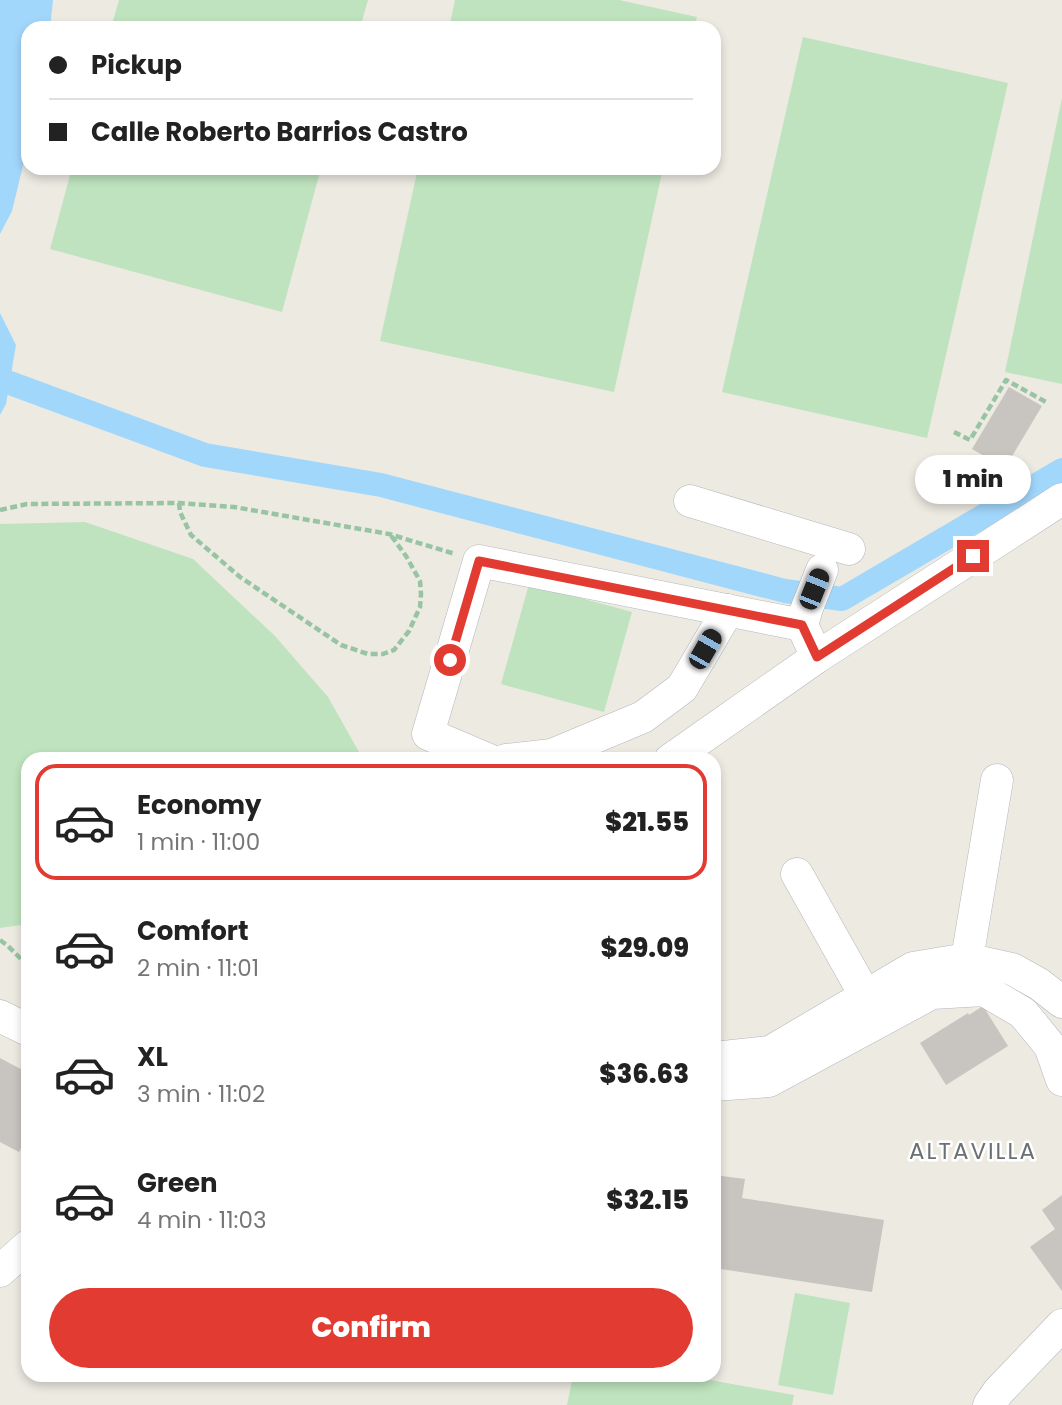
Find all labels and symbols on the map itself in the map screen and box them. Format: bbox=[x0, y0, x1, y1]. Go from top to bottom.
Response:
callout: 1 min bbox=[915, 454, 1031, 504]
route end bbox=[957, 540, 989, 572]
car bbox=[797, 566, 832, 612]
car bbox=[686, 626, 725, 672]
route start bbox=[434, 644, 466, 676]
district label: ALTAVILLA bbox=[909, 1135, 1037, 1167]

